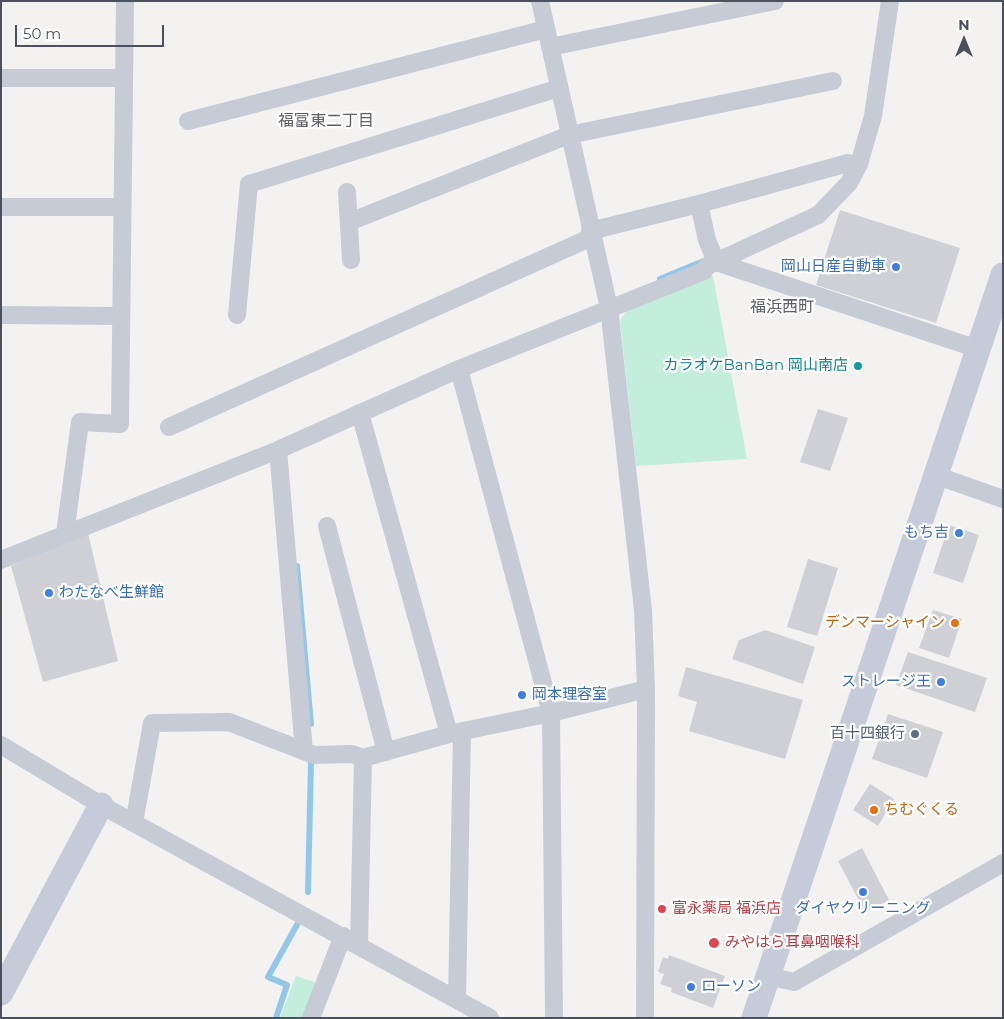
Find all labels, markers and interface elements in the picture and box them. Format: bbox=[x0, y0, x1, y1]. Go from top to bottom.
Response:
scale bar bbox=[18, 15, 166, 47]
north arrow bbox=[939, 15, 989, 65]
text: N bbox=[958, 16, 970, 34]
text: 50 m bbox=[23, 24, 61, 43]
district label: 福富東二丁目 bbox=[278, 111, 374, 131]
place label: 岡山日産自動車 bbox=[781, 258, 886, 276]
marker: 岡山日産自動車 bbox=[890, 261, 902, 273]
district label: 福浜西町 bbox=[750, 297, 814, 317]
place label: カラオケBanBan 岡山南店 bbox=[663, 357, 848, 375]
marker: カラオケBanBan 岡山南店 bbox=[852, 360, 864, 372]
place label: もち吉 bbox=[904, 524, 949, 542]
marker: もち吉 bbox=[953, 527, 965, 539]
place label: わたなべ生鮮館 bbox=[59, 584, 164, 602]
marker: わたなべ生鮮館 bbox=[43, 587, 55, 599]
place label: デンマーシャイン bbox=[825, 614, 945, 632]
marker: デンマーシャイン bbox=[949, 617, 961, 629]
place label: ストレージ王 bbox=[841, 673, 931, 691]
marker: ストレージ王 bbox=[935, 676, 947, 688]
place label: 岡本理容室 bbox=[532, 686, 607, 704]
marker: 岡本理容室 bbox=[516, 689, 528, 701]
place label: 百十四銀行 bbox=[830, 725, 905, 743]
marker: 百十四銀行 bbox=[909, 728, 921, 740]
place label: ちむぐくる bbox=[884, 801, 959, 819]
marker: ちむぐくる bbox=[868, 804, 880, 816]
marker: ダイヤクリーニング bbox=[857, 886, 869, 898]
place label: 富永薬局 福浜店 bbox=[672, 900, 781, 918]
place label: ダイヤクリーニング bbox=[796, 900, 930, 918]
marker: 富永薬局 福浜店 bbox=[656, 903, 668, 915]
place label: みやはら耳鼻咽喉科 bbox=[725, 934, 860, 952]
marker: みやはら耳鼻咽喉科 bbox=[707, 936, 721, 950]
place label: ローソン bbox=[701, 978, 761, 996]
marker: ローソン bbox=[685, 981, 697, 993]

